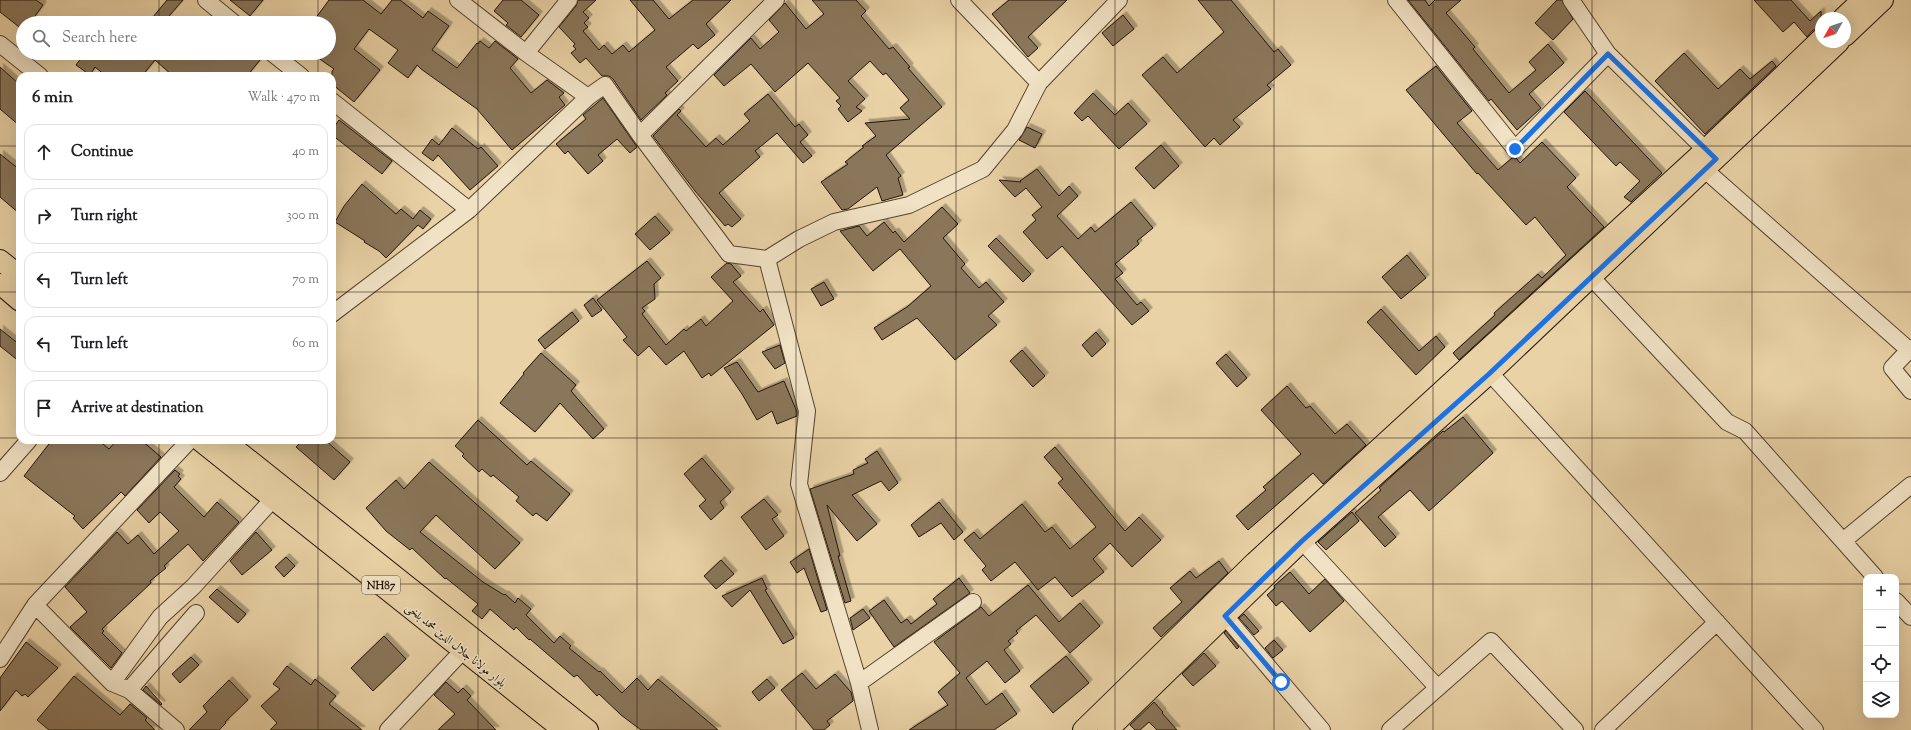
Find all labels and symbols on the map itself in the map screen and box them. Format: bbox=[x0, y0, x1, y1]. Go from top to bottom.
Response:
north arrow bbox=[1815, 12, 1851, 48]
route end bbox=[1506, 140, 1524, 158]
road number: NH87 bbox=[362, 576, 400, 594]
street label: بلوار مولانا جلال الدین محمد بلخی bbox=[401, 599, 510, 692]
route start bbox=[1272, 673, 1290, 691]

